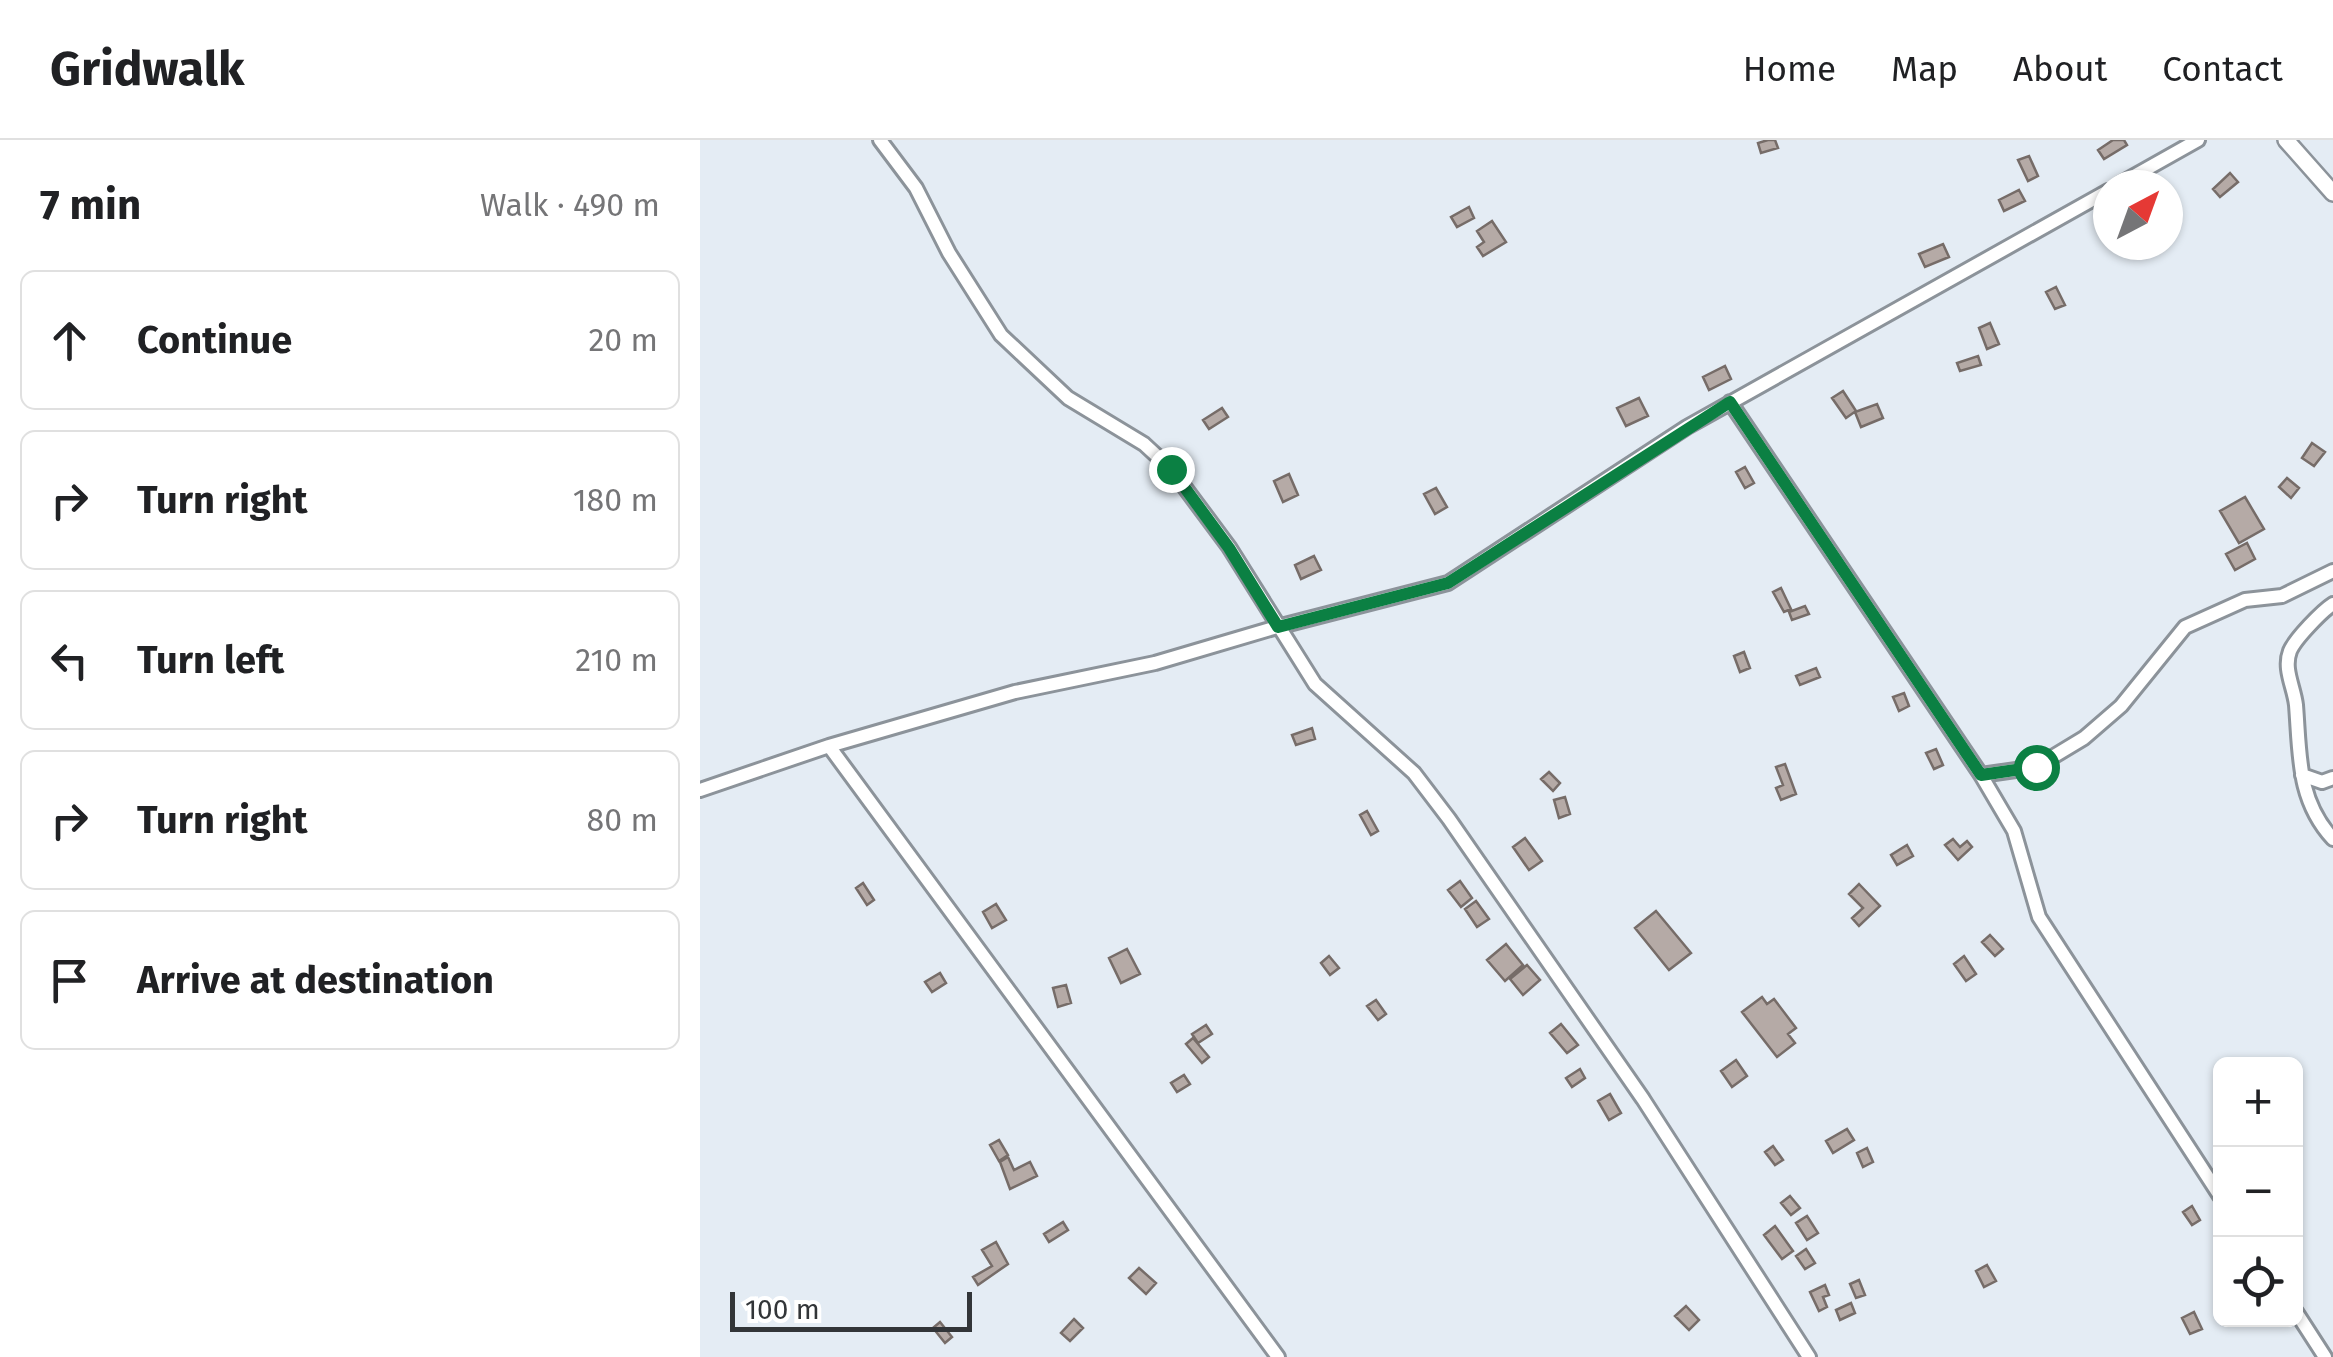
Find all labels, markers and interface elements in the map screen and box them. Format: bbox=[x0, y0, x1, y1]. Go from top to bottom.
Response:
text: Gridwalk bbox=[50, 40, 244, 98]
text: Home bbox=[1743, 48, 1836, 90]
text: Map bbox=[1891, 48, 1958, 90]
text: About bbox=[2013, 48, 2107, 90]
text: Contact bbox=[2162, 48, 2283, 90]
north arrow bbox=[2093, 170, 2183, 260]
text: 7 min bbox=[40, 180, 141, 230]
text: Walk · 490 m bbox=[480, 186, 660, 224]
icon: ahead bbox=[42, 313, 97, 368]
text: Continue bbox=[137, 317, 292, 363]
text: 20 m bbox=[588, 321, 658, 359]
route end bbox=[1149, 447, 1195, 493]
icon: right bbox=[42, 473, 97, 528]
text: Turn right bbox=[137, 477, 307, 523]
text: 180 m bbox=[573, 481, 658, 519]
icon: left bbox=[42, 633, 97, 688]
text: Turn left bbox=[137, 637, 284, 683]
text: 210 m bbox=[575, 641, 658, 679]
route start bbox=[2014, 745, 2060, 791]
icon: right bbox=[42, 793, 97, 848]
text: Turn right bbox=[137, 797, 307, 843]
text: 80 m bbox=[587, 801, 658, 839]
icon: arrive bbox=[42, 953, 97, 1008]
text: Arrive at destination bbox=[137, 957, 494, 1003]
map controls bbox=[2213, 1057, 2303, 1327]
button: + bbox=[2213, 1057, 2303, 1147]
button: − bbox=[2213, 1147, 2303, 1237]
button: locate bbox=[2213, 1237, 2303, 1327]
scale bar bbox=[730, 1287, 972, 1332]
text: 100 m bbox=[745, 1293, 820, 1326]

